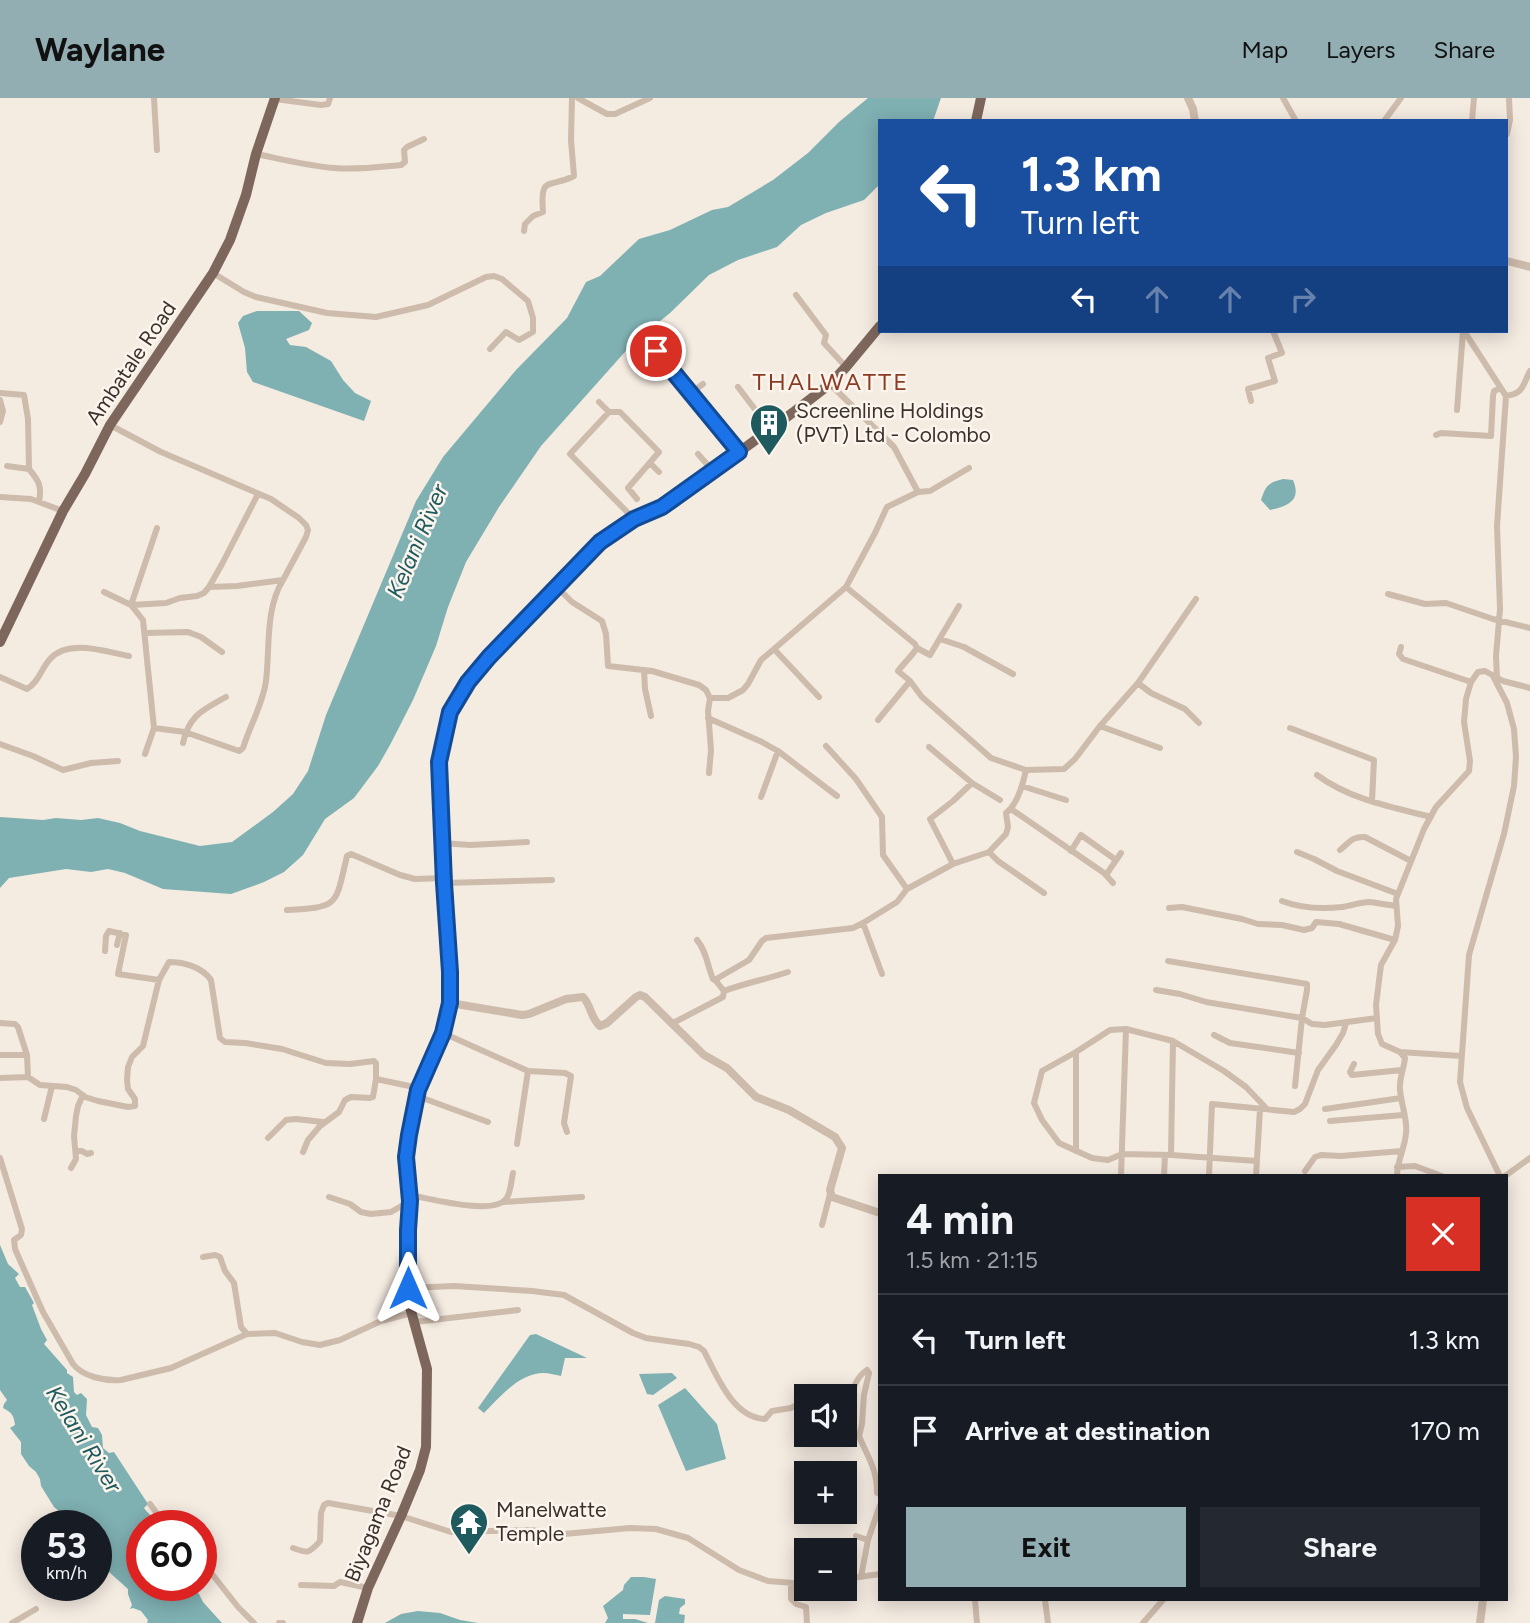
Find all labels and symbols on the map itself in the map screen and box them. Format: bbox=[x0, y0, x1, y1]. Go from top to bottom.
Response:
street label: Ambatale Road bbox=[80, 296, 181, 429]
pin bbox=[626, 321, 686, 381]
district label: THALWATTE bbox=[753, 367, 909, 396]
place label: Screenline Holdings (PVT) Ltd - Colombo bbox=[796, 398, 991, 447]
building icon: Screenline Holdings (PVT) Ltd - Colombo bbox=[748, 402, 790, 457]
water label: Kelani River bbox=[381, 479, 454, 602]
position arrow bbox=[371, 1251, 445, 1325]
water label: Kelani River bbox=[40, 1380, 128, 1499]
street label: Biyagama Road bbox=[339, 1442, 416, 1585]
place label: Manelwatte Temple bbox=[496, 1497, 607, 1546]
temple icon: Manelwatte Temple bbox=[448, 1501, 490, 1556]
speed limit sign: 60 bbox=[126, 1510, 217, 1601]

